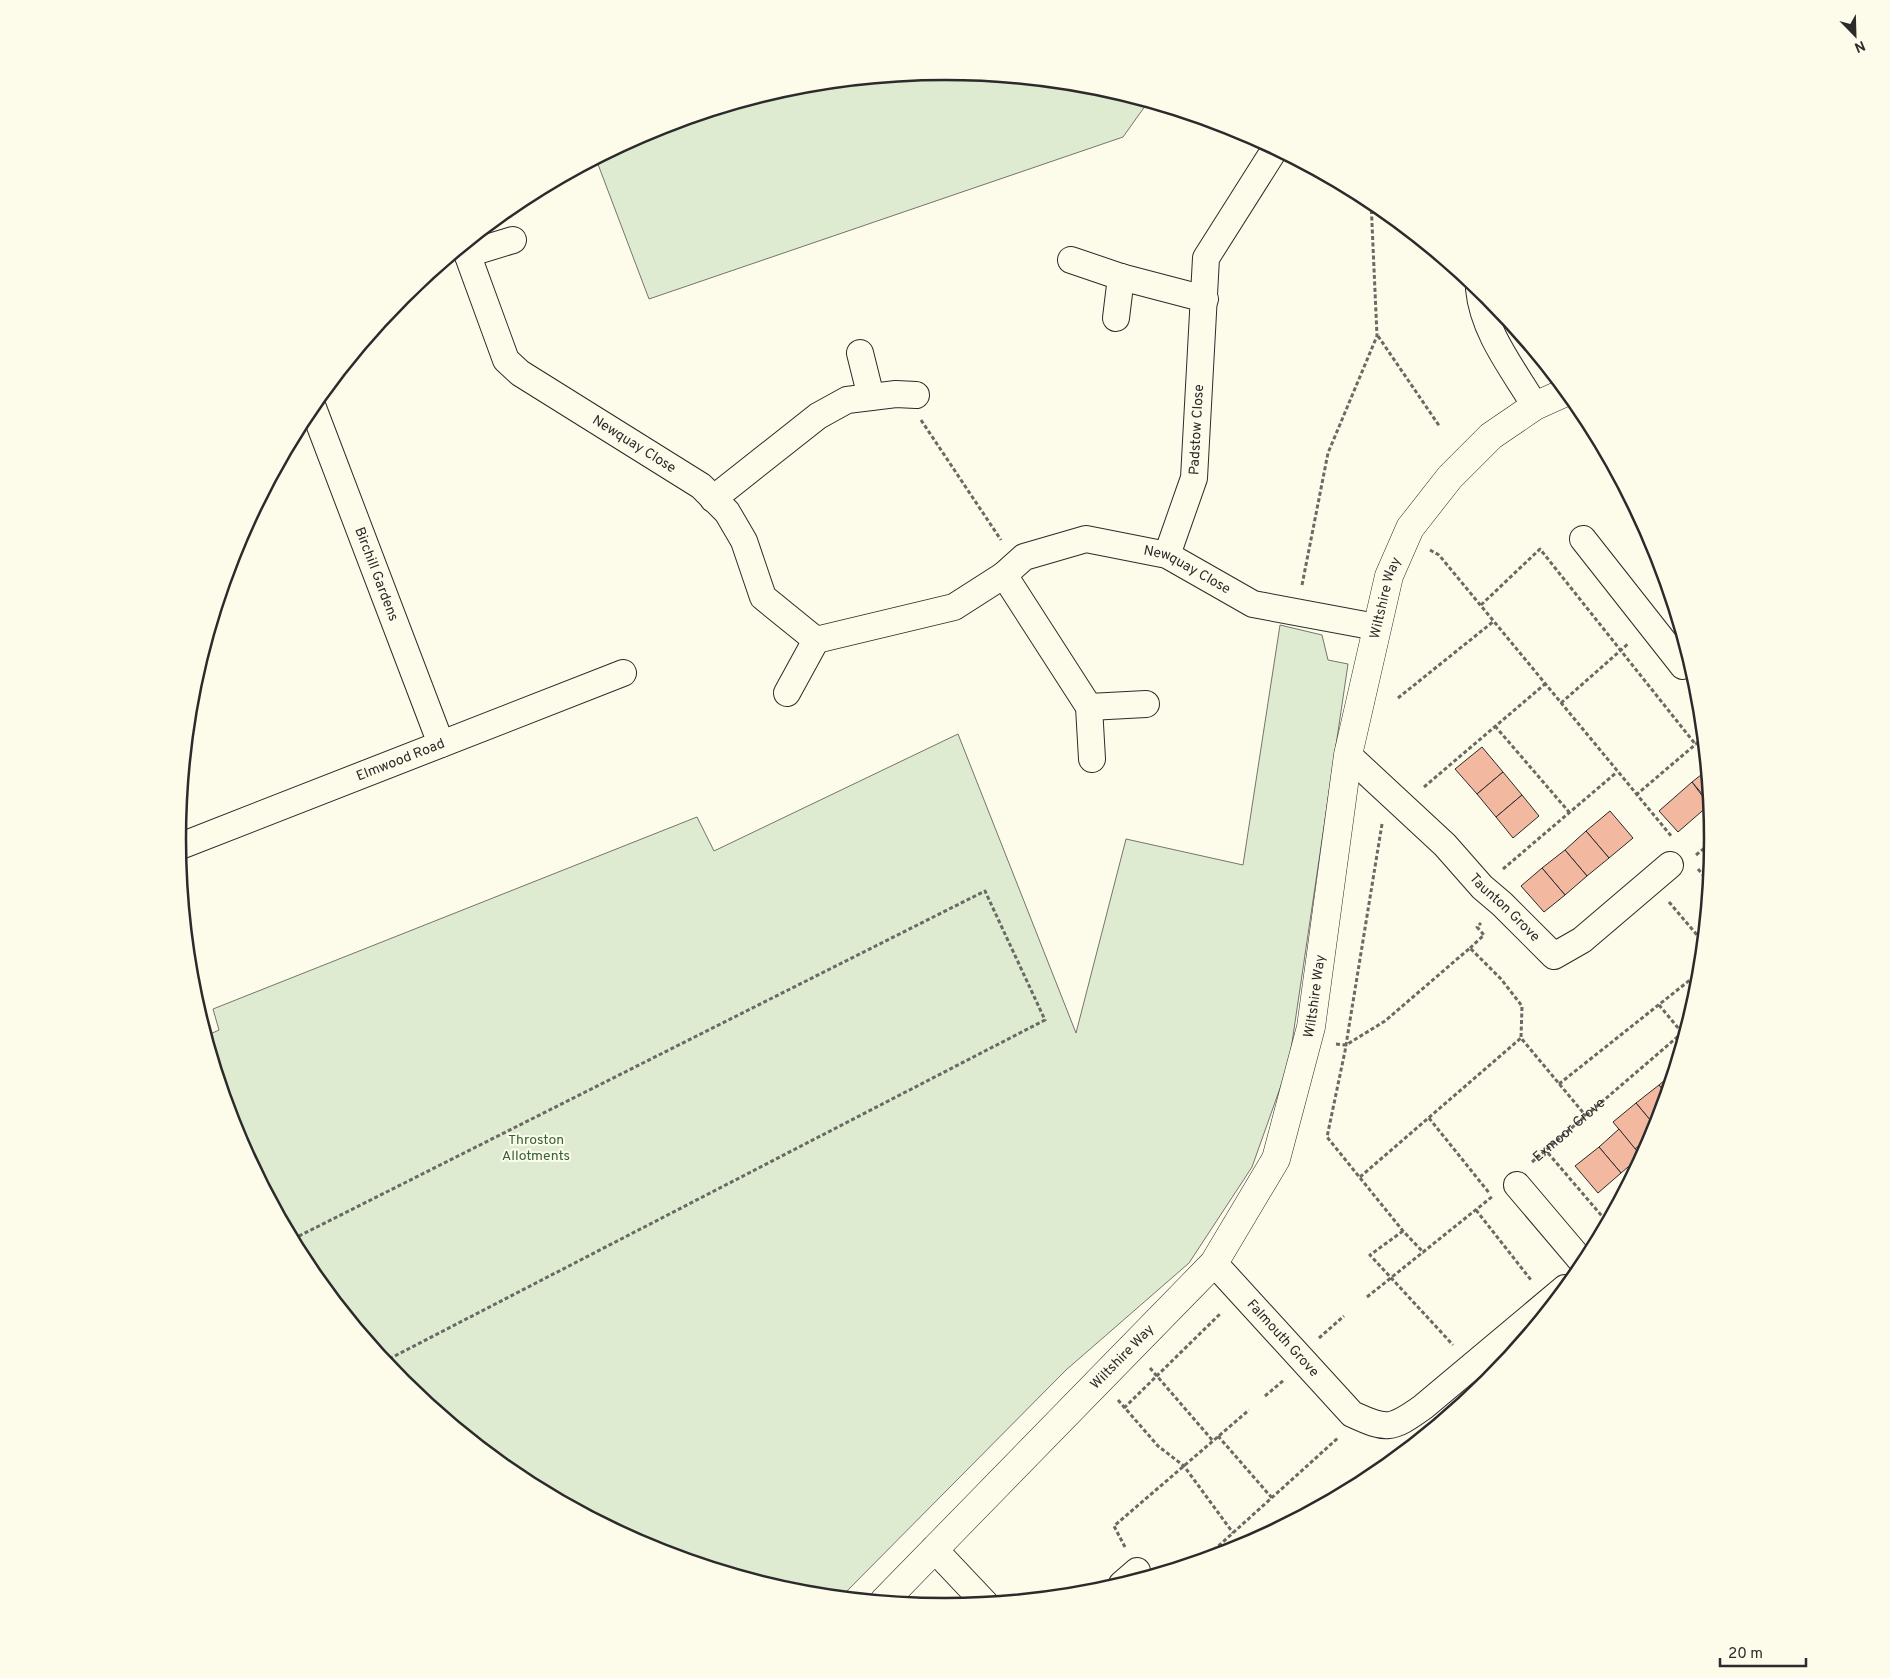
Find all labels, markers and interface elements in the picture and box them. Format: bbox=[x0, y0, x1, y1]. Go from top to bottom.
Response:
north arrow bbox=[1830, 10, 1880, 60]
text: N bbox=[1852, 36, 1867, 55]
street label: Padstow Close bbox=[1186, 384, 1208, 476]
street label: Newquay Close bbox=[589, 412, 679, 477]
street label: Birchill Gardens bbox=[351, 525, 402, 624]
street label: Newquay Close bbox=[1142, 542, 1234, 598]
street label: Wiltshire Way bbox=[1366, 554, 1405, 640]
street label: Elmwood Road bbox=[354, 735, 447, 785]
street label: Taunton Grove bbox=[1466, 870, 1544, 946]
street label: Wiltshire Way bbox=[1300, 954, 1329, 1040]
street label: Exmoor Grove bbox=[1530, 1094, 1609, 1166]
park label: Throston Allotments bbox=[502, 1132, 570, 1165]
street label: Falmouth Grove bbox=[1243, 1296, 1322, 1381]
street label: Wiltshire Way bbox=[1087, 1321, 1158, 1393]
scale bar bbox=[1720, 1636, 1806, 1668]
text: 20 m bbox=[1728, 1645, 1763, 1664]

